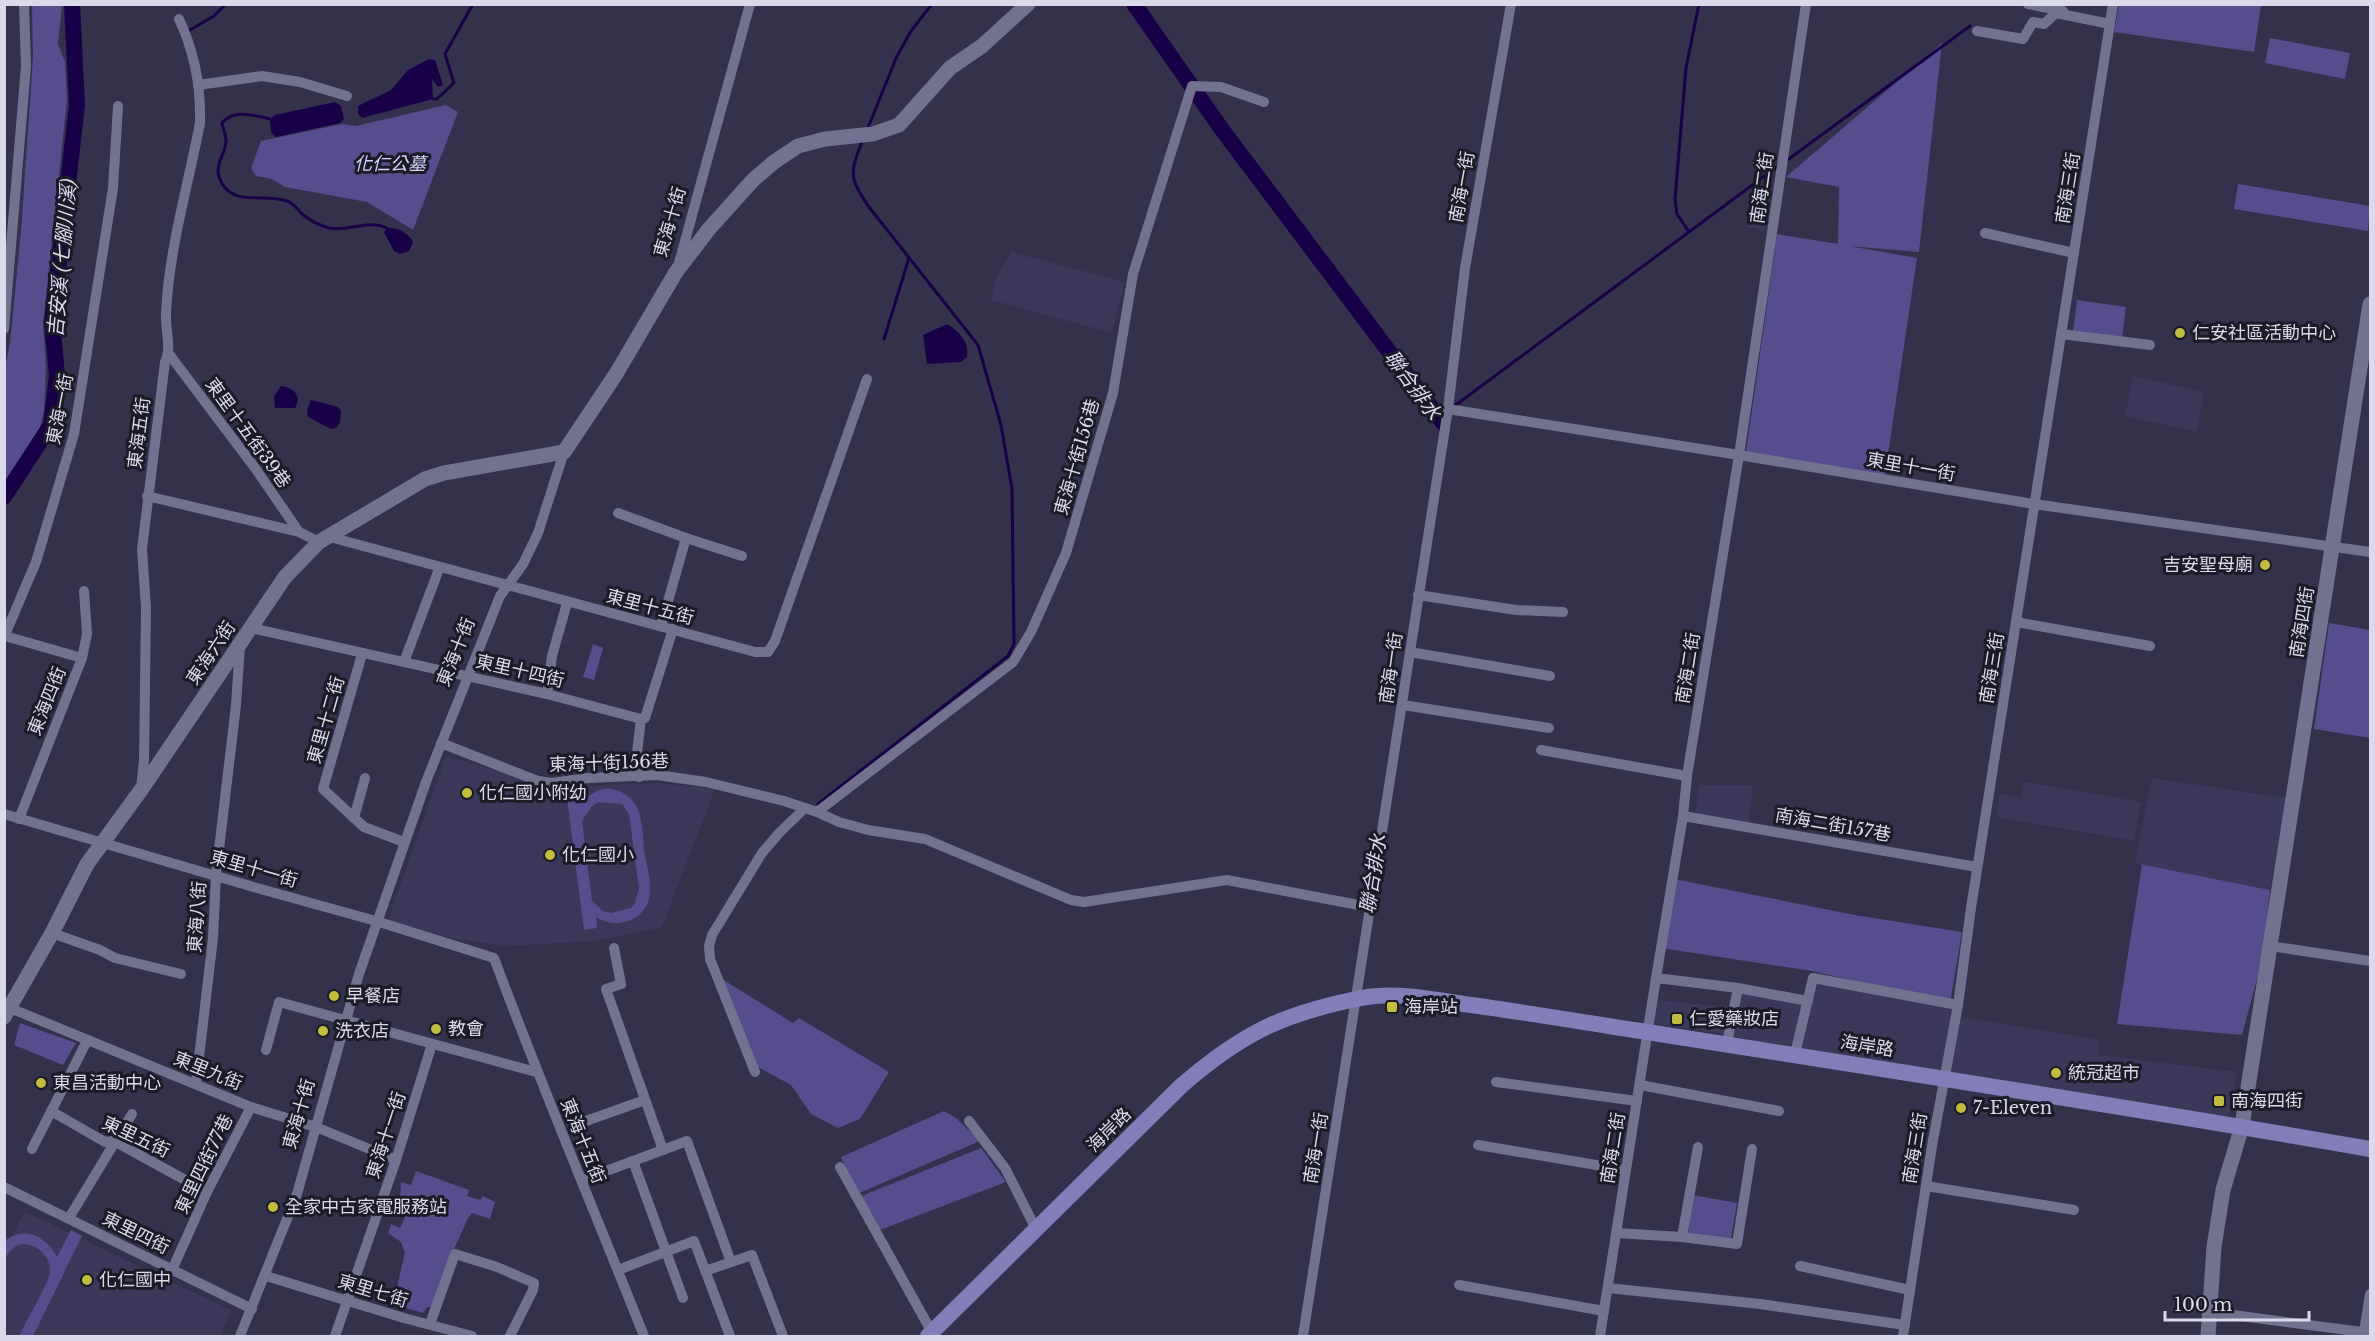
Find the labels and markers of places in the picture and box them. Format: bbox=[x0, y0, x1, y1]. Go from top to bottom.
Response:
place label: 仁安社區活動中心 bbox=[2192, 322, 2336, 344]
marker: 仁安社區活動中心 bbox=[2173, 326, 2187, 340]
place label: 吉安聖母廟 bbox=[2163, 554, 2253, 576]
marker: 吉安聖母廟 bbox=[2258, 558, 2272, 572]
place label: 化仁國小附幼 bbox=[479, 782, 587, 804]
marker: 化仁國小附幼 bbox=[460, 786, 474, 800]
place label: 化仁國小 bbox=[562, 844, 634, 866]
marker: 化仁國小 bbox=[543, 848, 557, 862]
place label: 早餐店 bbox=[346, 985, 400, 1007]
marker: 早餐店 bbox=[327, 989, 341, 1003]
place label: 海岸站 bbox=[1404, 996, 1458, 1018]
marker: 海岸站 bbox=[1385, 1000, 1399, 1014]
place label: 仁愛藥妝店 bbox=[1689, 1008, 1779, 1030]
marker: 仁愛藥妝店 bbox=[1670, 1012, 1684, 1026]
place label: 教會 bbox=[448, 1018, 484, 1040]
place label: 洗衣店 bbox=[335, 1020, 389, 1042]
marker: 教會 bbox=[429, 1022, 443, 1036]
marker: 洗衣店 bbox=[316, 1024, 330, 1038]
place label: 統冠超市 bbox=[2068, 1062, 2140, 1084]
marker: 統冠超市 bbox=[2049, 1066, 2063, 1080]
place label: 東昌活動中心 bbox=[53, 1072, 161, 1094]
marker: 東昌活動中心 bbox=[34, 1076, 48, 1090]
place label: 南海四街 bbox=[2231, 1090, 2303, 1112]
marker: 南海四街 bbox=[2212, 1094, 2226, 1108]
place label: 7-Eleven bbox=[1973, 1097, 2052, 1119]
marker: 7-Eleven bbox=[1954, 1101, 1968, 1115]
place label: 全家中古家電服務站 bbox=[285, 1196, 447, 1218]
marker: 全家中古家電服務站 bbox=[266, 1200, 280, 1214]
place label: 化仁國中 bbox=[99, 1269, 171, 1291]
marker: 化仁國中 bbox=[80, 1273, 94, 1287]

